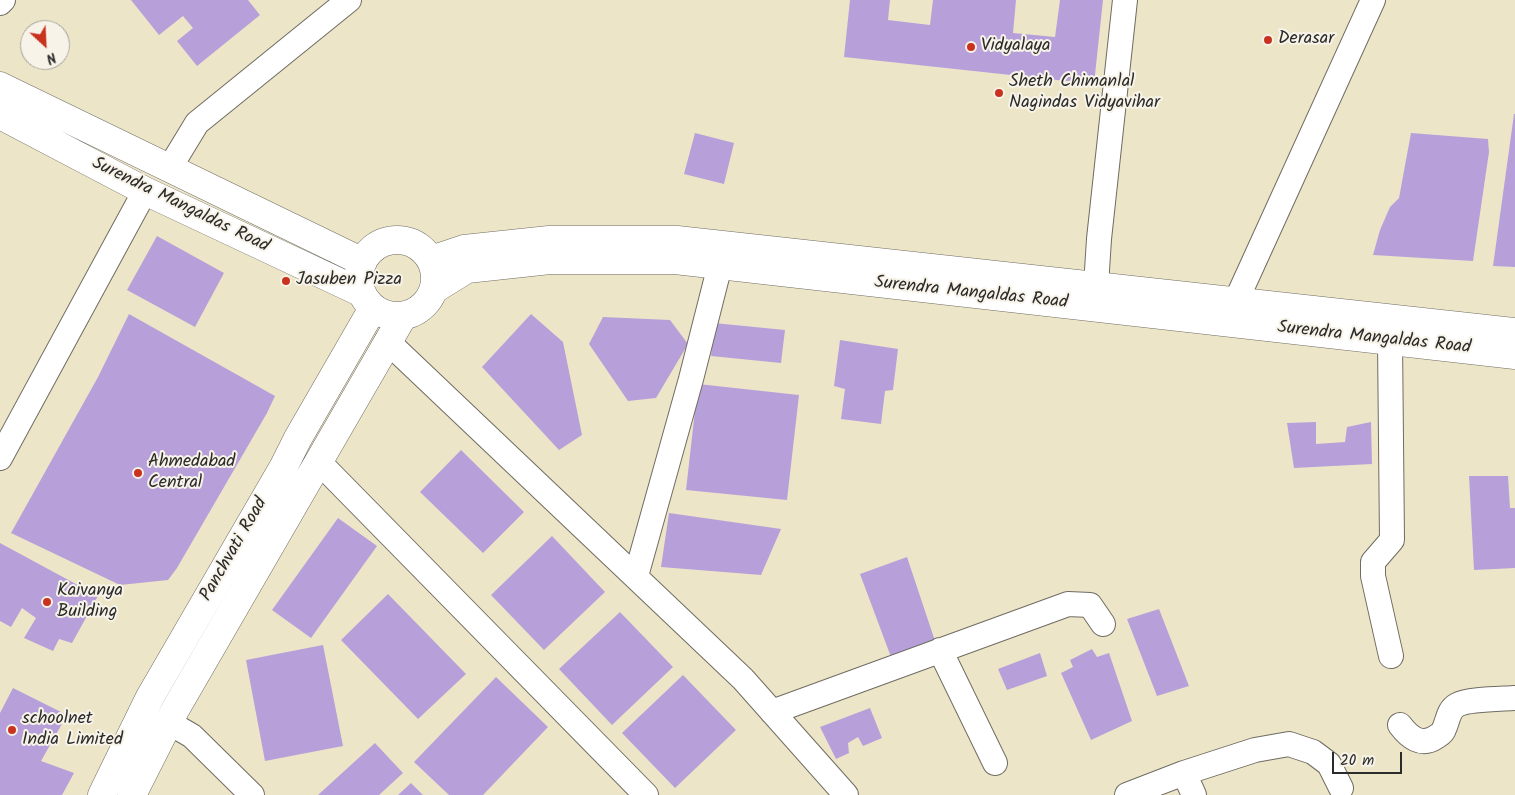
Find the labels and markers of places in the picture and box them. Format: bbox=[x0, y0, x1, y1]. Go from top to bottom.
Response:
place label: Derasar bbox=[1278, 29, 1334, 51]
marker: Derasar bbox=[1262, 34, 1274, 46]
place label: Vidyalaya bbox=[981, 36, 1050, 58]
marker: Vidyalaya bbox=[965, 41, 977, 53]
place label: Sheth Chimanlal Nagindas Vidyavihar bbox=[1009, 72, 1160, 115]
marker: Sheth Chimanlal Nagindas Vidyavihar bbox=[993, 87, 1005, 99]
place label: Jasuben Pizza bbox=[296, 270, 402, 292]
marker: Jasuben Pizza bbox=[280, 275, 292, 287]
place label: Ahmedabad Central bbox=[148, 452, 235, 494]
marker: Ahmedabad Central bbox=[132, 467, 144, 479]
place label: Kaivanya Building bbox=[57, 581, 123, 624]
marker: Kaivanya Building bbox=[41, 596, 53, 608]
place label: schoolnet India Limited bbox=[22, 709, 123, 752]
marker: schoolnet India Limited bbox=[6, 724, 18, 736]

